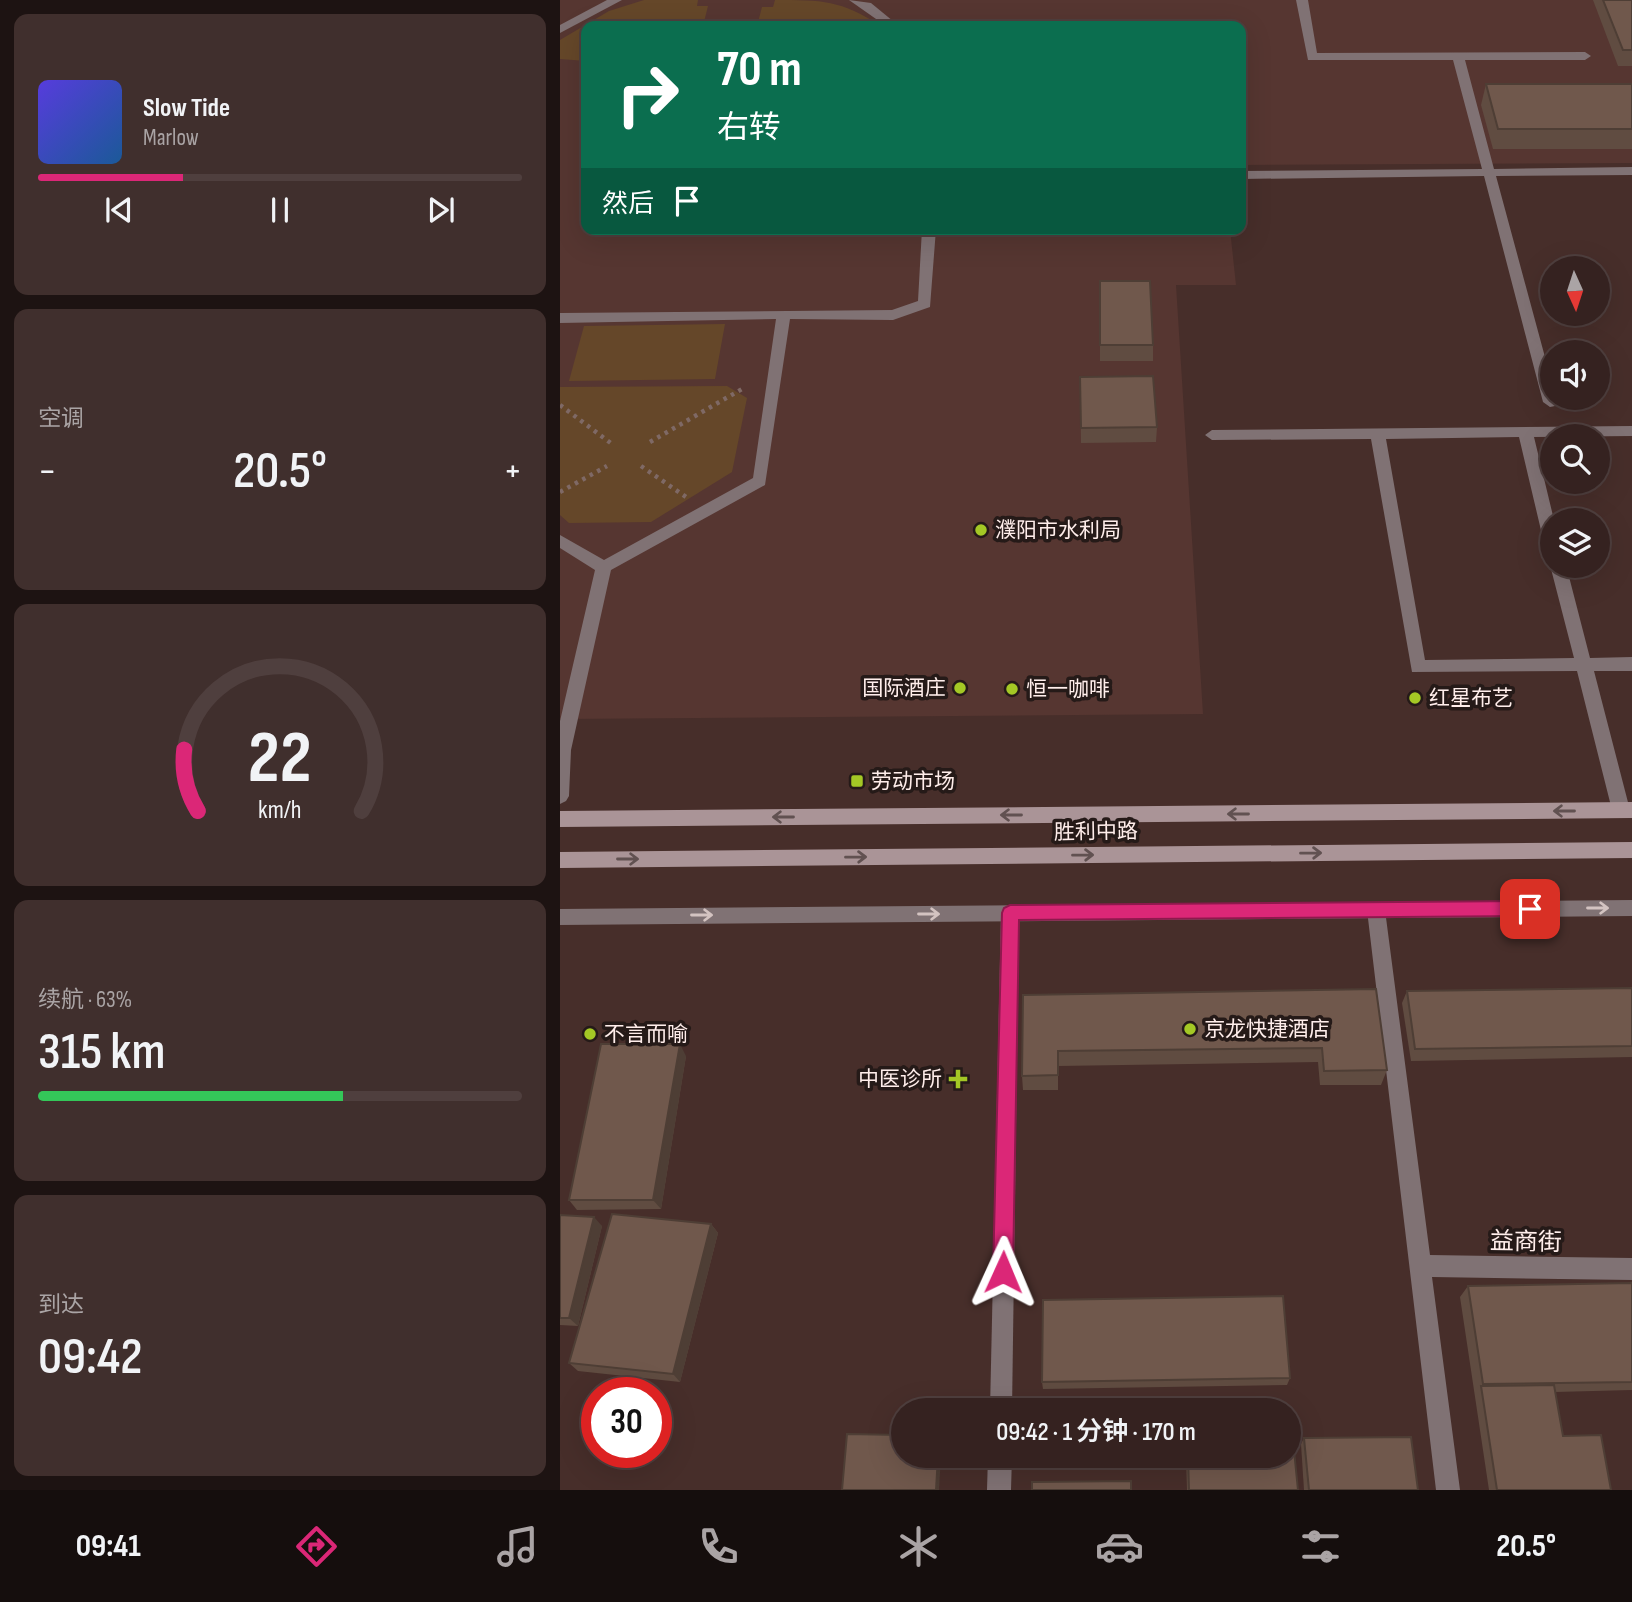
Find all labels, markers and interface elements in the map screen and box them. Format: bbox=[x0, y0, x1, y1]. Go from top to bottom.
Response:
text: 70 m bbox=[717, 41, 802, 100]
icon: right bbox=[602, 49, 693, 140]
text: Slow Tide bbox=[143, 93, 230, 124]
text: 右转 bbox=[717, 109, 781, 148]
text: Marlow bbox=[143, 124, 199, 152]
icon: arrive bbox=[668, 182, 706, 220]
text: 然后 bbox=[602, 189, 654, 220]
icon: previous bbox=[100, 191, 138, 229]
icon: pause bbox=[261, 191, 299, 229]
icon: next bbox=[422, 191, 460, 229]
north arrow bbox=[1540, 256, 1610, 326]
map controls bbox=[1540, 256, 1610, 578]
button: sound bbox=[1540, 340, 1610, 410]
text: 空调 bbox=[38, 405, 84, 433]
button: search bbox=[1540, 424, 1610, 494]
text: 20.5° bbox=[233, 440, 327, 503]
text: − bbox=[38, 449, 57, 494]
text: + bbox=[503, 449, 522, 494]
button: layers bbox=[1540, 508, 1610, 578]
place label: 濮阳市水利局 bbox=[995, 518, 1121, 543]
marker: 濮阳市水利局 bbox=[973, 522, 989, 538]
place label: 国际酒庄 bbox=[862, 676, 946, 701]
place label: 恒一咖啡 bbox=[1026, 677, 1110, 702]
marker: 国际酒庄 bbox=[952, 680, 968, 696]
marker: 恒一咖啡 bbox=[1004, 681, 1020, 697]
place label: 红星布艺 bbox=[1429, 686, 1513, 711]
marker: 红星布艺 bbox=[1407, 690, 1423, 706]
text: 22 bbox=[248, 715, 312, 803]
place label: 劳动市场 bbox=[871, 769, 955, 794]
marker: 劳动市场 bbox=[849, 773, 865, 789]
text: km/h bbox=[258, 795, 302, 826]
one-way arrow bbox=[1553, 804, 1576, 818]
one-way arrow bbox=[1227, 807, 1250, 820]
one-way arrow bbox=[1000, 809, 1023, 822]
one-way arrow bbox=[772, 810, 795, 824]
street label: 胜利中路 bbox=[1054, 819, 1138, 845]
one-way arrow bbox=[1299, 846, 1322, 860]
one-way arrow bbox=[1071, 848, 1094, 862]
one-way arrow bbox=[844, 850, 867, 864]
one-way arrow bbox=[616, 852, 639, 866]
pin bbox=[1500, 879, 1560, 939]
icon: arrive bbox=[1511, 890, 1549, 928]
one-way arrow bbox=[1586, 901, 1609, 915]
one-way arrow bbox=[917, 907, 940, 921]
one-way arrow bbox=[690, 909, 713, 922]
text: 续航 · 63% bbox=[38, 986, 132, 1014]
place label: 京龙快捷酒店 bbox=[1204, 1017, 1330, 1042]
text: 315 km bbox=[38, 1021, 165, 1084]
marker: 京龙快捷酒店 bbox=[1182, 1021, 1198, 1037]
place label: 不言而喻 bbox=[604, 1022, 688, 1047]
marker: 不言而喻 bbox=[582, 1026, 598, 1042]
place label: 中医诊所 bbox=[858, 1067, 942, 1092]
marker: 中医诊所 bbox=[948, 1069, 968, 1089]
street label: 益商街 bbox=[1490, 1227, 1562, 1257]
position arrow bbox=[966, 1235, 1040, 1309]
text: 到达 bbox=[38, 1291, 84, 1319]
text: 09:42 bbox=[38, 1326, 143, 1389]
speed limit sign: 30 bbox=[581, 1377, 672, 1468]
text: 09:42 · 1 分钟 · 170 m bbox=[996, 1417, 1196, 1448]
icon: directions bbox=[292, 1522, 341, 1571]
icon: music bbox=[493, 1522, 542, 1571]
icon: phone bbox=[694, 1522, 743, 1571]
icon: climate bbox=[894, 1522, 943, 1571]
icon: car bbox=[1095, 1522, 1144, 1571]
icon: filters bbox=[1296, 1522, 1345, 1571]
text: 09:41 bbox=[76, 1527, 141, 1566]
text: 20.5° bbox=[1496, 1527, 1556, 1566]

